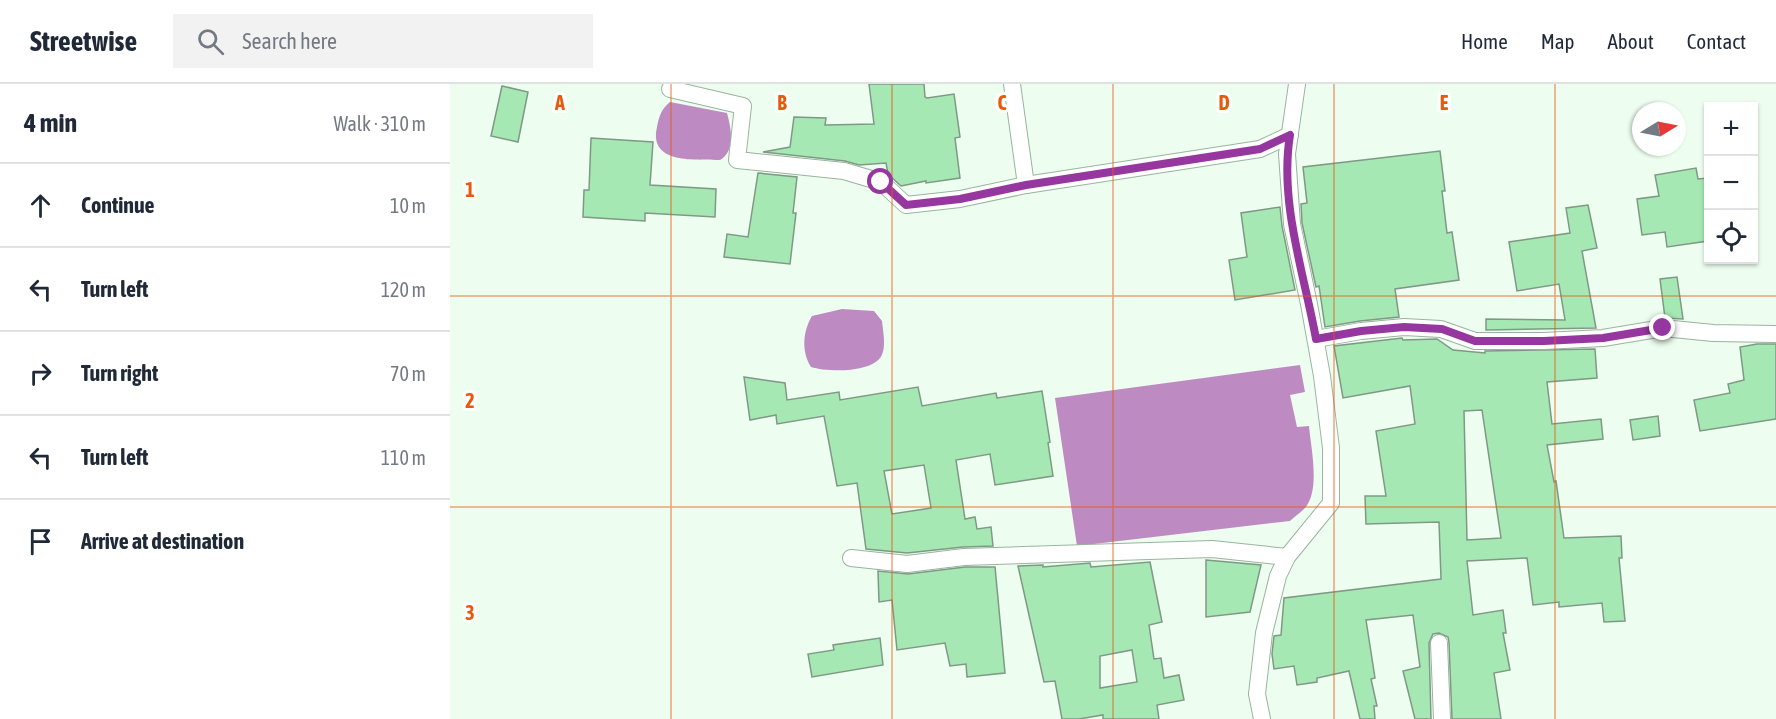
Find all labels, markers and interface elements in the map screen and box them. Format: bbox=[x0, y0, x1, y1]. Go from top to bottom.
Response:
search box bbox=[173, 14, 593, 68]
text: Streetwise bbox=[30, 25, 137, 57]
icon: search bbox=[194, 25, 227, 58]
text: Search here bbox=[242, 28, 337, 54]
text: Home bbox=[1461, 29, 1508, 53]
text: Map bbox=[1541, 29, 1575, 53]
text: About bbox=[1608, 29, 1654, 53]
text: Contact bbox=[1687, 29, 1746, 53]
text: A bbox=[554, 91, 565, 114]
text: B bbox=[777, 91, 787, 114]
text: C bbox=[998, 91, 1007, 114]
text: D bbox=[1218, 91, 1230, 114]
text: E bbox=[1440, 91, 1449, 114]
north arrow bbox=[1632, 102, 1686, 156]
map controls bbox=[1704, 102, 1758, 264]
button: + bbox=[1704, 102, 1758, 156]
text: 4 min bbox=[24, 108, 77, 138]
text: Walk · 310 m bbox=[334, 112, 426, 135]
button: − bbox=[1704, 156, 1758, 210]
route start bbox=[867, 168, 893, 194]
text: 1 bbox=[465, 178, 475, 201]
icon: ahead bbox=[24, 189, 57, 222]
text: Continue bbox=[81, 192, 155, 218]
text: 10 m bbox=[390, 194, 426, 217]
button: locate bbox=[1704, 210, 1758, 264]
icon: left bbox=[24, 273, 57, 306]
text: Turn left bbox=[81, 276, 148, 302]
text: 120 m bbox=[381, 278, 426, 301]
route end bbox=[1649, 314, 1675, 340]
icon: right bbox=[24, 357, 57, 390]
text: Turn right bbox=[81, 360, 158, 386]
text: 70 m bbox=[390, 362, 426, 385]
text: 2 bbox=[465, 389, 475, 412]
icon: left bbox=[24, 441, 57, 474]
text: Turn left bbox=[81, 444, 148, 470]
text: 110 m bbox=[381, 446, 426, 469]
icon: arrive bbox=[24, 525, 57, 558]
text: Arrive at destination bbox=[81, 528, 244, 554]
text: 3 bbox=[465, 601, 475, 624]

